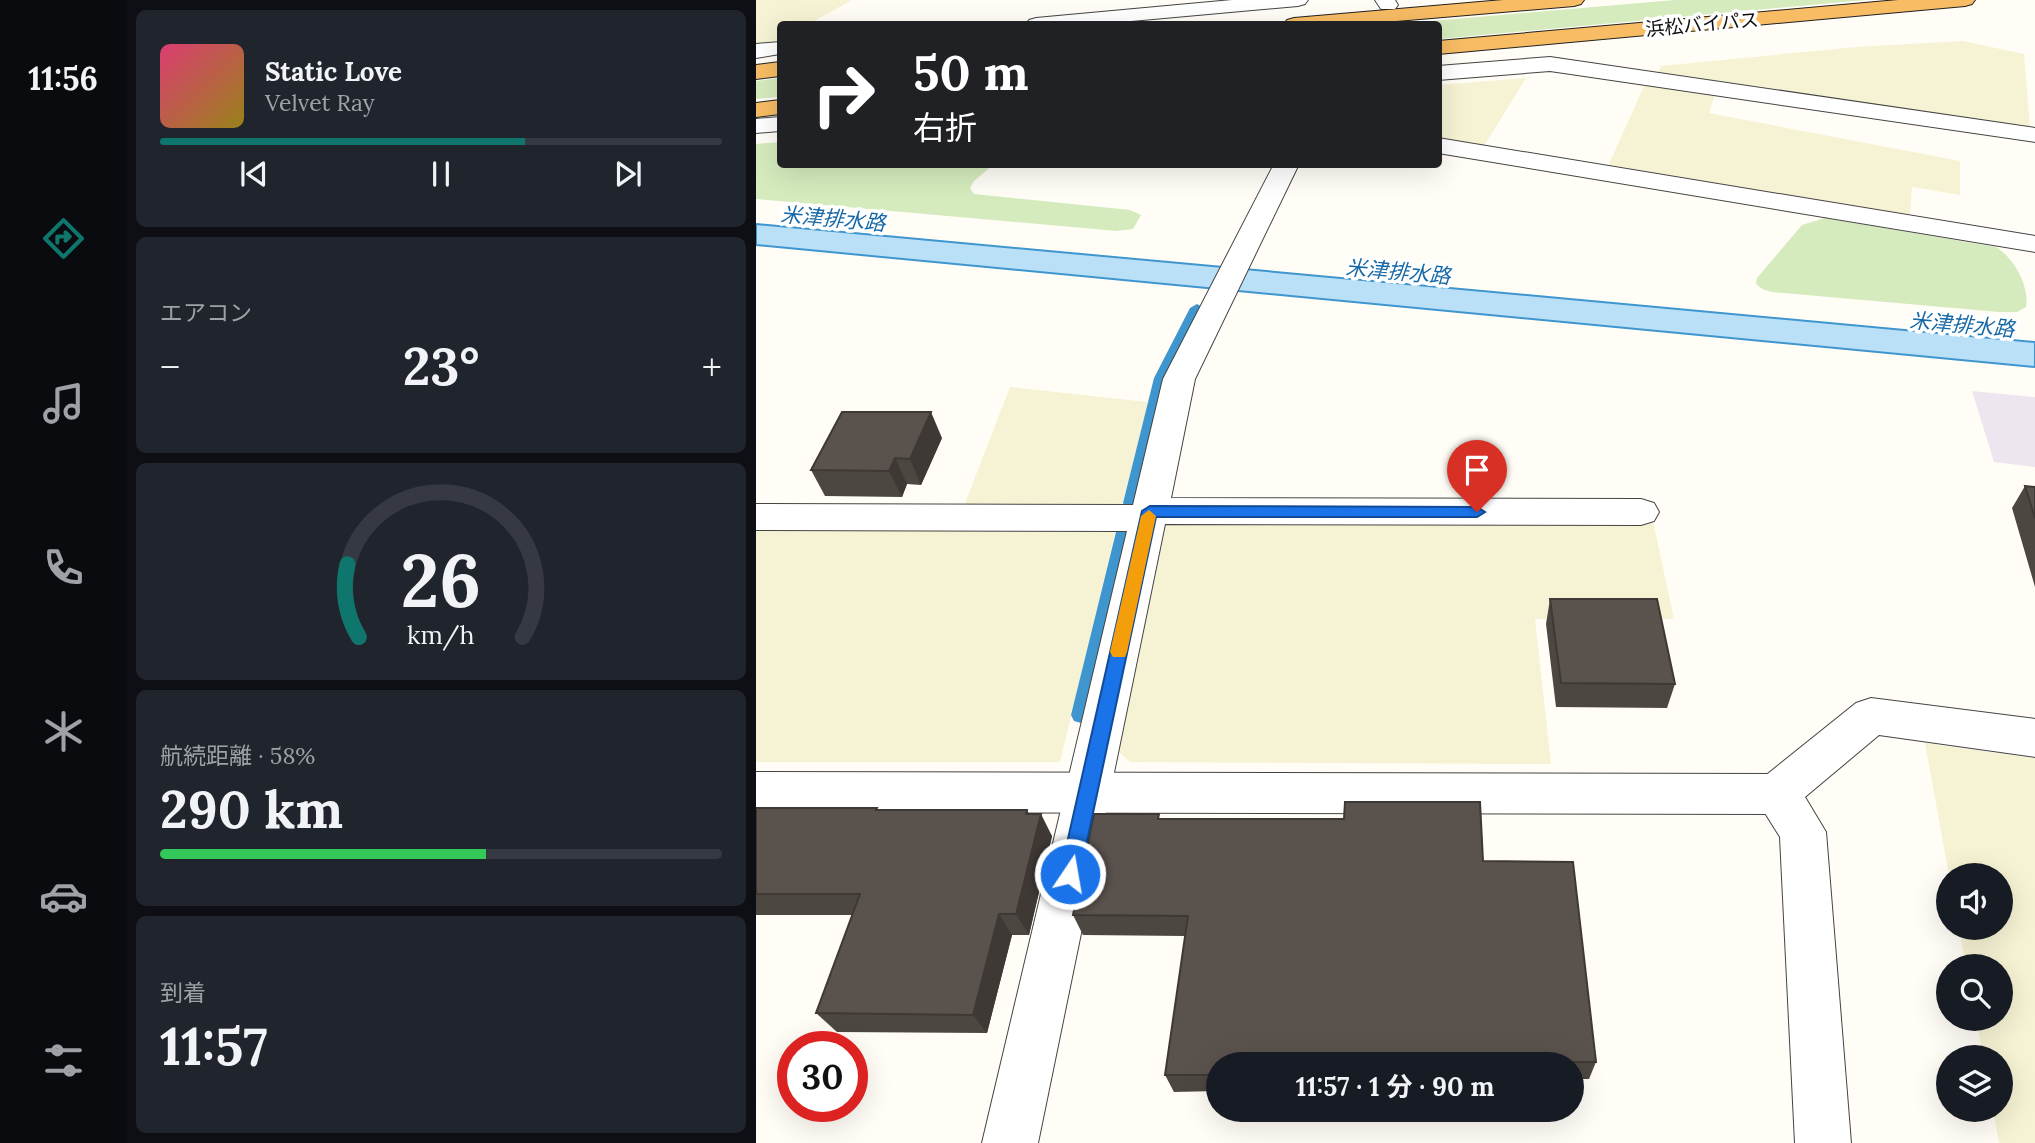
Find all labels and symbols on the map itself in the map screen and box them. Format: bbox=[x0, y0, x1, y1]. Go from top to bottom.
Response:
street label: 浜松バイパス bbox=[1644, 7, 1760, 41]
water label: 米津排水路 bbox=[780, 200, 889, 237]
water label: 米津排水路 bbox=[1345, 253, 1454, 290]
water label: 米津排水路 bbox=[1909, 306, 2018, 343]
pin bbox=[1447, 440, 1507, 512]
position arrow bbox=[1033, 837, 1107, 911]
speed limit sign: 30 bbox=[777, 1031, 868, 1122]

